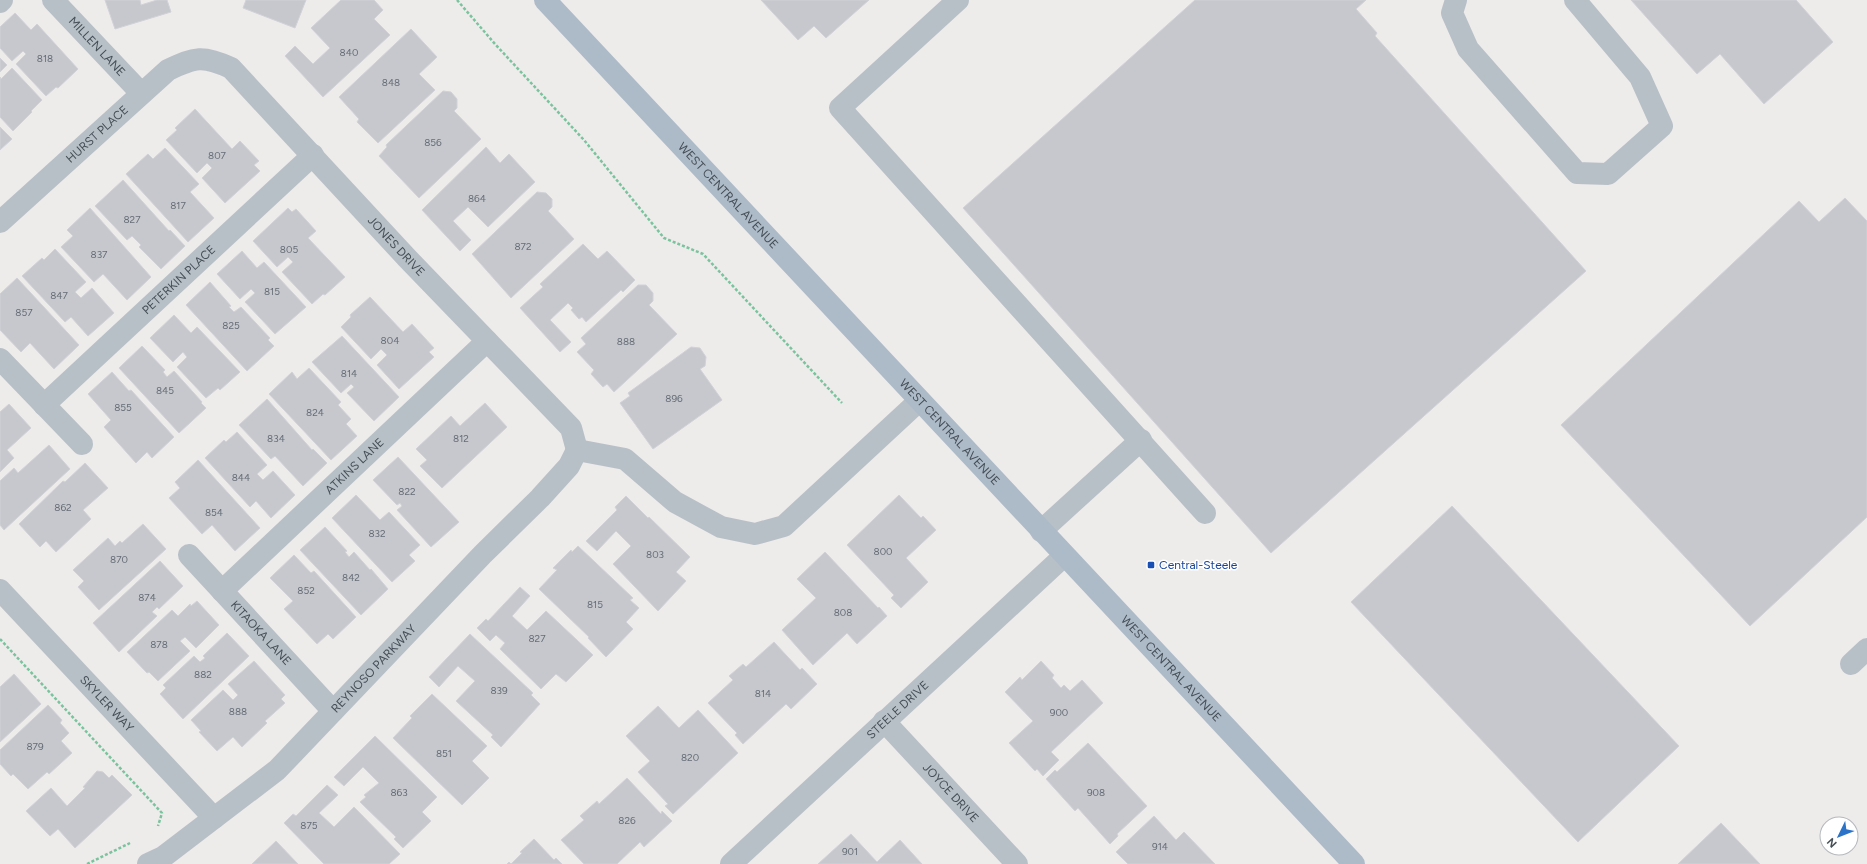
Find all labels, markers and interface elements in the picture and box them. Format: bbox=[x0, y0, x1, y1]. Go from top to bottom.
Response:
street label: MILLEN LANE bbox=[66, 14, 128, 79]
house number: 840 bbox=[340, 46, 358, 59]
house number: 818 bbox=[37, 52, 53, 65]
house number: 848 bbox=[382, 76, 400, 89]
street label: HURST PLACE bbox=[63, 102, 131, 166]
house number: 856 bbox=[424, 136, 442, 149]
street label: WEST CENTRAL AVENUE bbox=[675, 140, 781, 252]
house number: 807 bbox=[208, 149, 227, 162]
house number: 864 bbox=[468, 192, 486, 205]
house number: 817 bbox=[170, 199, 186, 212]
house number: 827 bbox=[123, 213, 141, 226]
street label: JONES DRIVE bbox=[365, 213, 428, 279]
house number: 872 bbox=[514, 240, 532, 253]
street label: PETERKIN PLACE bbox=[139, 242, 218, 317]
house number: 805 bbox=[280, 243, 298, 256]
house number: 837 bbox=[91, 248, 108, 261]
house number: 815 bbox=[264, 285, 280, 298]
house number: 847 bbox=[50, 289, 68, 302]
house number: 857 bbox=[15, 306, 33, 319]
house number: 825 bbox=[222, 319, 240, 332]
house number: 804 bbox=[381, 334, 399, 347]
house number: 888 bbox=[617, 335, 635, 348]
house number: 814 bbox=[341, 367, 357, 380]
street label: WEST CENTRAL AVENUE bbox=[897, 376, 1003, 488]
house number: 845 bbox=[156, 384, 174, 397]
house number: 896 bbox=[665, 392, 683, 405]
house number: 855 bbox=[114, 401, 132, 414]
house number: 824 bbox=[306, 406, 324, 419]
house number: 834 bbox=[267, 432, 285, 445]
house number: 812 bbox=[453, 432, 469, 445]
street label: ATKINS LANE bbox=[322, 435, 387, 497]
house number: 844 bbox=[232, 471, 250, 484]
house number: 822 bbox=[398, 485, 416, 498]
house number: 862 bbox=[54, 501, 72, 514]
house number: 854 bbox=[205, 506, 223, 519]
house number: 832 bbox=[368, 527, 386, 540]
house number: 800 bbox=[874, 545, 892, 558]
house number: 803 bbox=[646, 548, 664, 561]
house number: 870 bbox=[110, 553, 128, 566]
place label: Central-Steele bbox=[1159, 558, 1238, 572]
marker: Central-Steele bbox=[1146, 560, 1156, 570]
house number: 842 bbox=[342, 571, 360, 584]
house number: 852 bbox=[297, 584, 315, 597]
house number: 874 bbox=[138, 591, 156, 604]
street label: KITAOKA LANE bbox=[228, 598, 294, 668]
house number: 815 bbox=[587, 598, 603, 611]
house number: 808 bbox=[834, 606, 852, 619]
street label: WEST CENTRAL AVENUE bbox=[1118, 613, 1224, 725]
street label: REYNOSO PARKWAY bbox=[328, 621, 419, 716]
house number: 827 bbox=[528, 632, 546, 645]
house number: 878 bbox=[150, 638, 168, 651]
house number: 882 bbox=[194, 668, 212, 681]
street label: SKYLER WAY bbox=[77, 673, 137, 735]
street label: STEELE DRIVE bbox=[864, 678, 931, 742]
house number: 839 bbox=[490, 684, 508, 697]
house number: 814 bbox=[755, 687, 771, 700]
house number: 888 bbox=[229, 705, 247, 718]
house number: 900 bbox=[1050, 706, 1068, 719]
house number: 879 bbox=[26, 740, 44, 753]
house number: 851 bbox=[436, 747, 452, 760]
house number: 820 bbox=[681, 751, 699, 764]
street label: JOYCE DRIVE bbox=[920, 760, 982, 825]
house number: 863 bbox=[390, 786, 408, 799]
house number: 908 bbox=[1087, 786, 1105, 799]
house number: 826 bbox=[618, 814, 636, 827]
north arrow bbox=[1819, 816, 1859, 856]
house number: 875 bbox=[300, 819, 318, 832]
text: N bbox=[1824, 835, 1840, 850]
house number: 914 bbox=[1152, 840, 1168, 853]
house number: 901 bbox=[842, 845, 858, 858]

